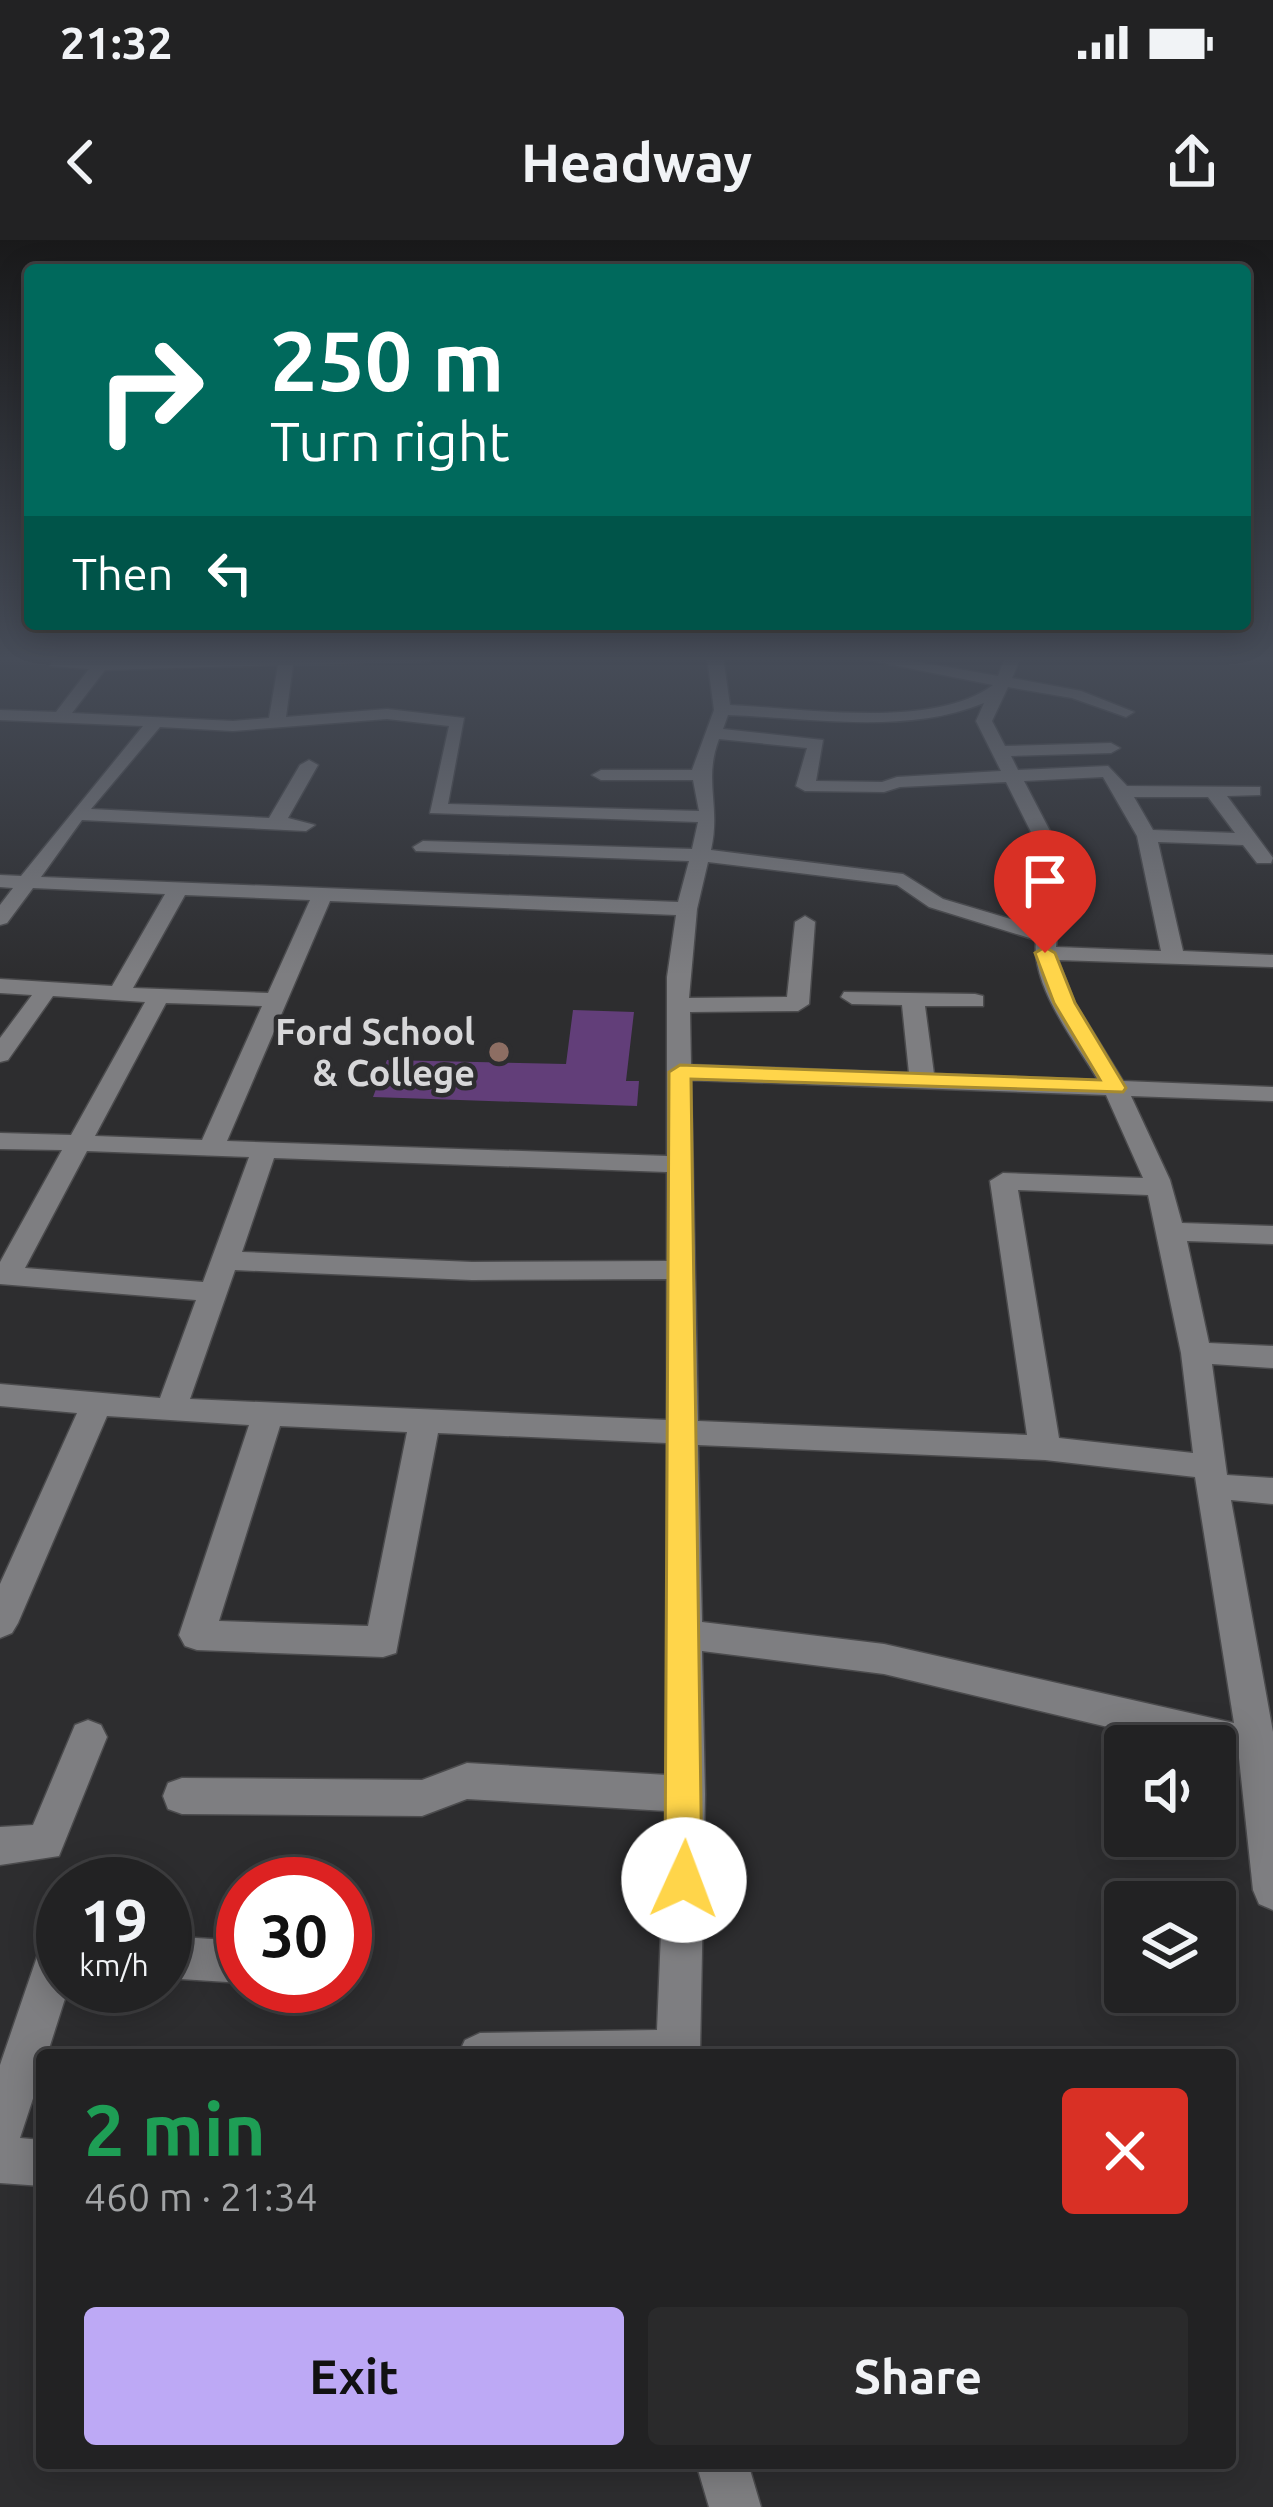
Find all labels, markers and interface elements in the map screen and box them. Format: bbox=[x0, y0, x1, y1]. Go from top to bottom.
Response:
text: 21:32 bbox=[60, 17, 173, 68]
icon: back bbox=[48, 129, 114, 195]
icon: share bbox=[1159, 129, 1225, 195]
text: Headway bbox=[521, 132, 752, 192]
icon: right bbox=[72, 312, 228, 468]
text: 250 m bbox=[270, 313, 504, 407]
text: Turn right bbox=[270, 411, 510, 471]
icon: left bbox=[197, 540, 263, 606]
text: Then bbox=[72, 548, 173, 599]
pin bbox=[994, 830, 1096, 953]
icon: arrive bbox=[1012, 848, 1078, 914]
place label: Ford School & College bbox=[275, 1011, 475, 1093]
marker: Ford School & College bbox=[486, 1039, 512, 1065]
map controls bbox=[1104, 1725, 1236, 2013]
button: sound bbox=[1104, 1725, 1236, 1857]
position arrow bbox=[621, 1817, 747, 1943]
speed limit sign: 30 bbox=[216, 1857, 372, 2013]
button: layers bbox=[1104, 1881, 1236, 2013]
text: 19 bbox=[80, 1886, 148, 1953]
text: km/h bbox=[79, 1948, 149, 1982]
button: close bbox=[1062, 2088, 1188, 2214]
text: 2 min bbox=[84, 2089, 266, 2170]
text: 460 m · 21:34 bbox=[84, 2175, 318, 2218]
button: Exit bbox=[84, 2307, 624, 2445]
button: Share bbox=[648, 2307, 1188, 2445]

